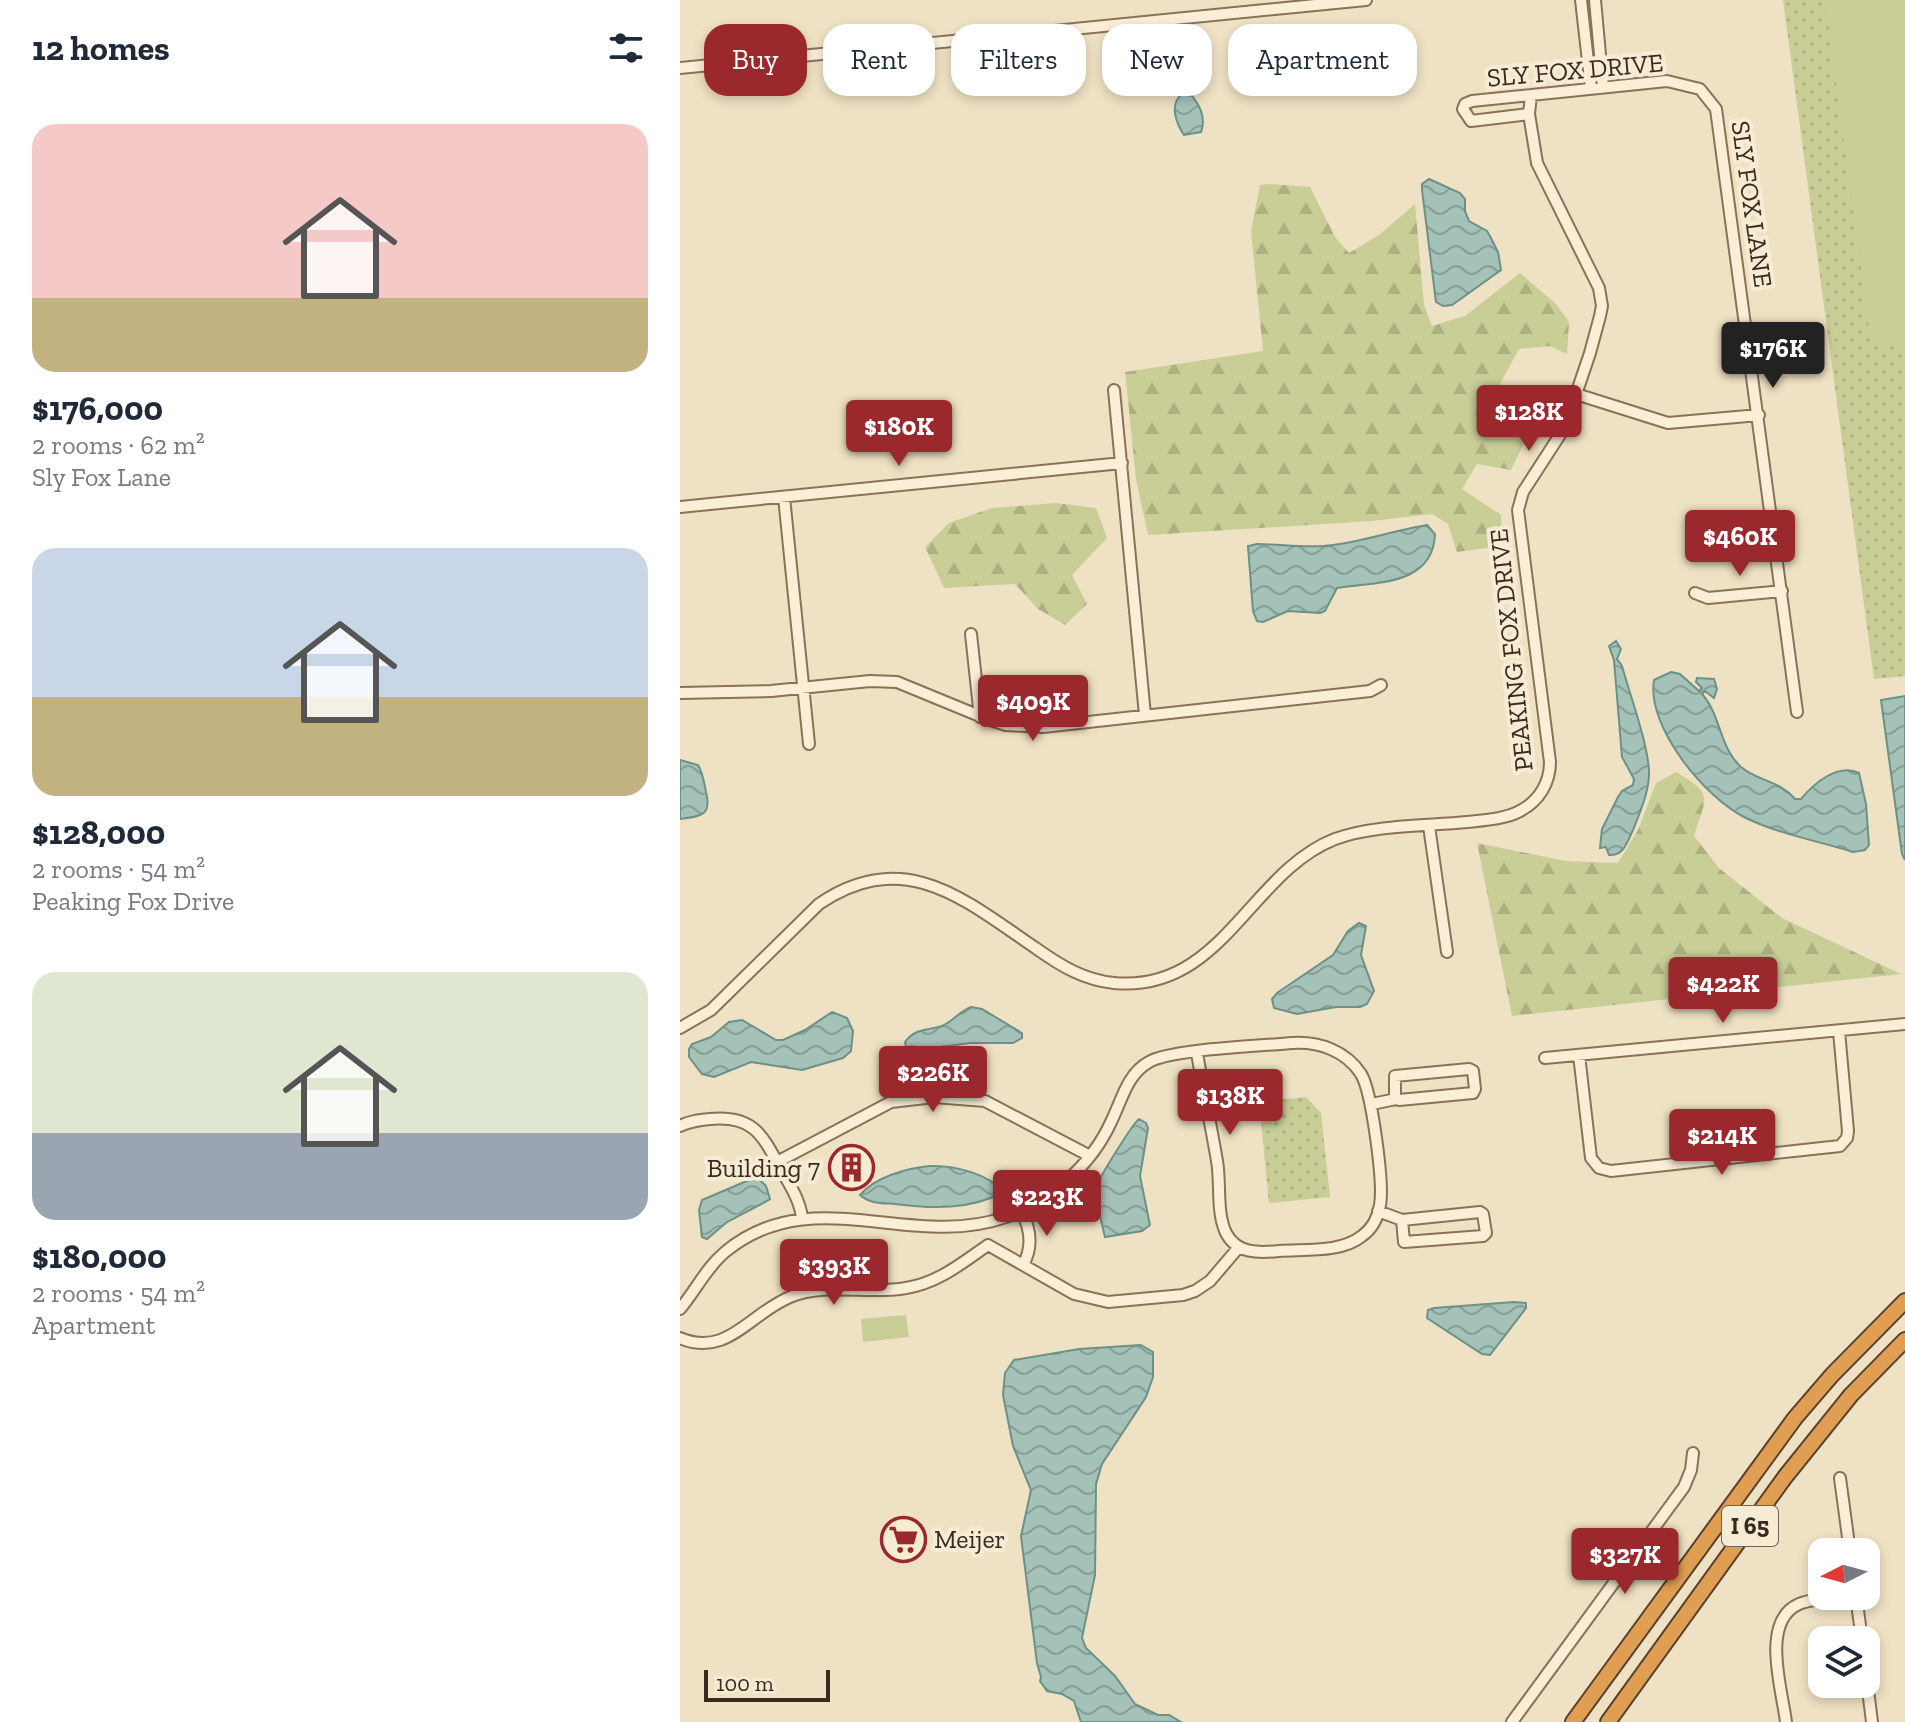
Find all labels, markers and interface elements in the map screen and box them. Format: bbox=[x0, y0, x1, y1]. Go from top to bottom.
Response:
chip: Buy bbox=[704, 24, 807, 96]
chip: Rent bbox=[823, 24, 935, 96]
chip: Filters bbox=[951, 24, 1086, 96]
chip: New bbox=[1102, 24, 1212, 96]
chip: Apartment bbox=[1228, 24, 1417, 96]
icon: filters bbox=[604, 26, 648, 70]
text: 12 homes bbox=[32, 28, 170, 69]
street label: SLY FOX DRIVE bbox=[1485, 46, 1665, 94]
street label: SLY FOX LANE bbox=[1724, 119, 1780, 289]
icon: home bbox=[268, 176, 412, 320]
pin: $176K bbox=[1717, 322, 1829, 390]
text: $176K bbox=[1739, 332, 1807, 364]
pin: $128K bbox=[1473, 385, 1585, 453]
text: $176,000 bbox=[32, 388, 163, 429]
text: $128K bbox=[1495, 395, 1563, 427]
pin: $180K bbox=[843, 400, 955, 468]
text: $180K bbox=[864, 410, 934, 442]
text: 2 rooms · 62 m² bbox=[32, 429, 205, 461]
text: Sly Fox Lane bbox=[32, 461, 171, 493]
pin: $460K bbox=[1684, 510, 1796, 578]
text: $460K bbox=[1703, 520, 1777, 552]
street label: PEAKING FOX DRIVE bbox=[1482, 527, 1540, 773]
icon: home bbox=[268, 600, 412, 744]
pin: $409K bbox=[977, 675, 1089, 743]
text: $409K bbox=[996, 685, 1070, 717]
text: $128,000 bbox=[32, 812, 165, 853]
text: 2 rooms · 54 m² bbox=[32, 853, 205, 885]
text: Peaking Fox Drive bbox=[32, 885, 234, 917]
pin: $422K bbox=[1667, 957, 1779, 1025]
text: $422K bbox=[1686, 967, 1760, 999]
icon: home bbox=[268, 1024, 412, 1168]
pin: $226K bbox=[877, 1046, 989, 1114]
text: $226K bbox=[897, 1056, 969, 1088]
pin: $138K bbox=[1174, 1069, 1286, 1137]
text: $138K bbox=[1196, 1079, 1264, 1111]
pin: $214K bbox=[1666, 1109, 1778, 1177]
text: $214K bbox=[1687, 1119, 1757, 1151]
building icon: Building 7 bbox=[827, 1144, 875, 1192]
place label: Building 7 bbox=[707, 1152, 820, 1184]
pin: $223K bbox=[991, 1170, 1103, 1238]
text: $223K bbox=[1011, 1180, 1083, 1212]
text: $180,000 bbox=[32, 1236, 167, 1277]
pin: $393K bbox=[778, 1239, 890, 1307]
text: $393K bbox=[798, 1249, 870, 1281]
text: 2 rooms · 54 m² bbox=[32, 1277, 205, 1309]
text: Apartment bbox=[32, 1309, 155, 1341]
road number: I 65 bbox=[1722, 1506, 1778, 1546]
supermarket icon: Meijer bbox=[879, 1515, 927, 1563]
place label: Meijer bbox=[934, 1523, 1006, 1555]
pin: $327K bbox=[1569, 1528, 1681, 1596]
text: $327K bbox=[1590, 1538, 1660, 1570]
north arrow bbox=[1808, 1538, 1880, 1610]
map controls bbox=[1808, 1538, 1880, 1698]
button: layers bbox=[1808, 1626, 1880, 1698]
scale bar bbox=[704, 1666, 830, 1702]
text: 100 m bbox=[716, 1670, 774, 1697]

